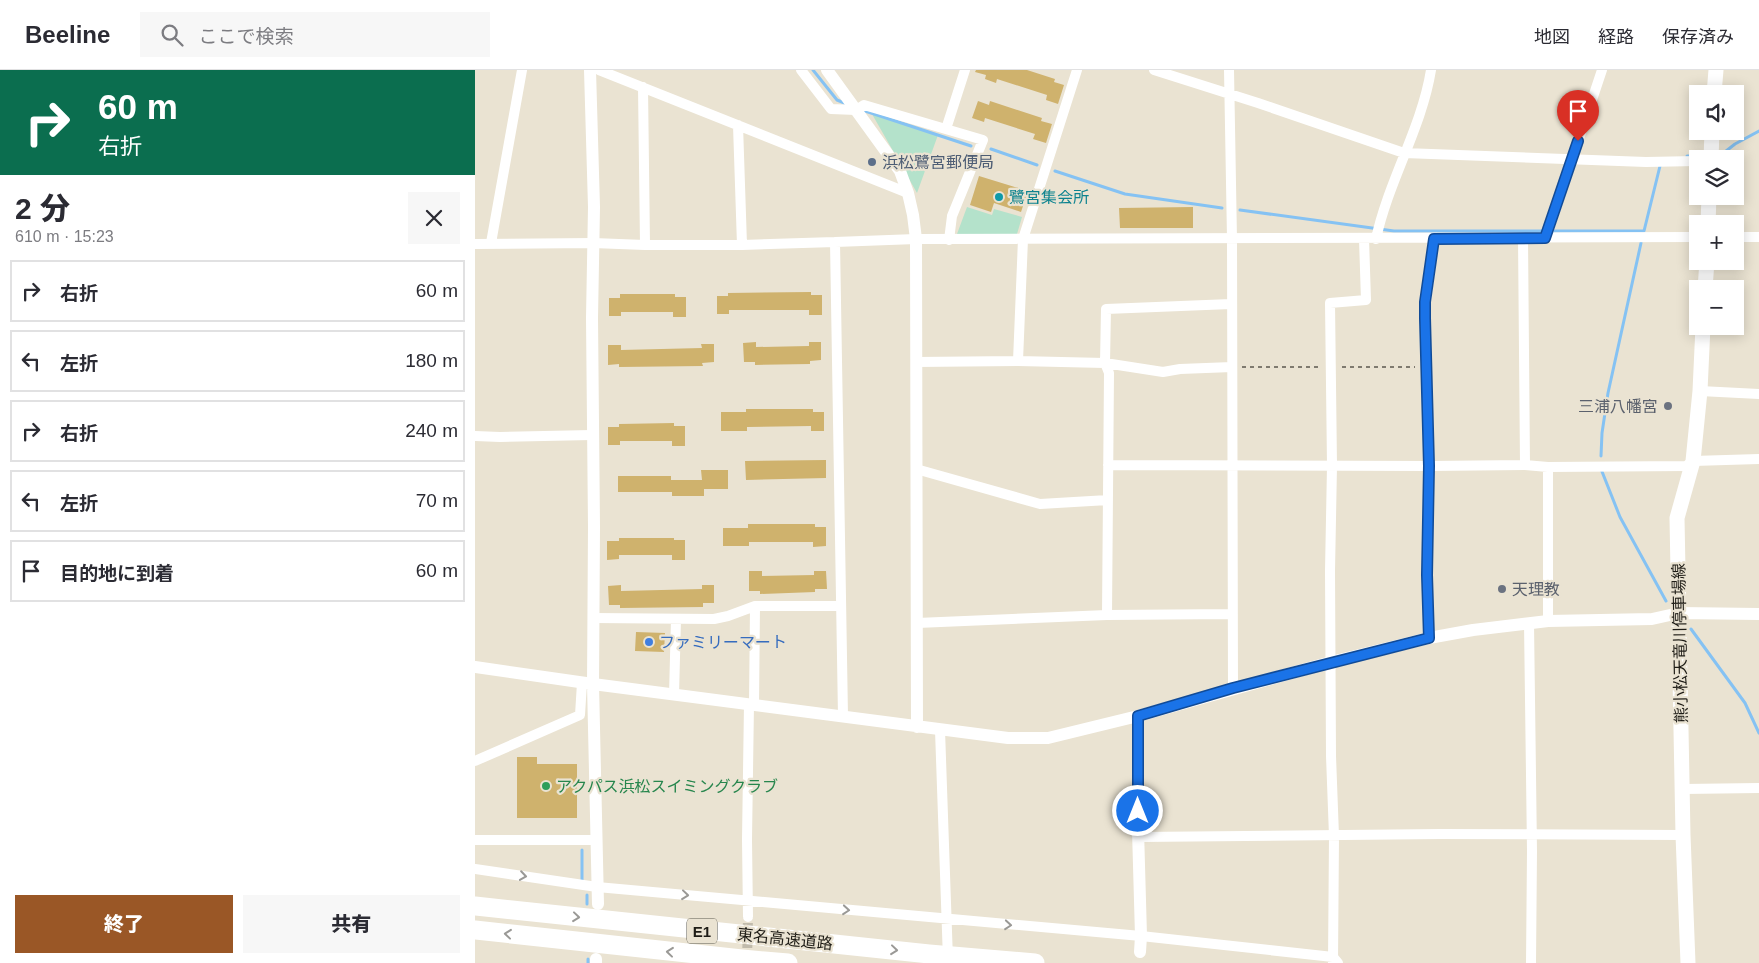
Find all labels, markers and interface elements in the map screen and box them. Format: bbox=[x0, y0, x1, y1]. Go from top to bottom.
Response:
search box bbox=[140, 12, 490, 57]
text: Beeline bbox=[25, 21, 110, 48]
icon: search bbox=[158, 21, 186, 49]
text: ここで検索 bbox=[198, 26, 293, 47]
text: 地図 bbox=[1534, 27, 1570, 47]
text: 経路 bbox=[1598, 27, 1634, 47]
text: 保存済み bbox=[1662, 27, 1734, 47]
map controls bbox=[1689, 85, 1744, 335]
button: sound bbox=[1689, 85, 1744, 140]
text: 60 m bbox=[98, 87, 178, 126]
icon: right bbox=[15, 90, 80, 155]
pin bbox=[1557, 90, 1599, 141]
icon: arrive bbox=[1564, 97, 1592, 125]
text: 右折 bbox=[98, 134, 142, 159]
button: layers bbox=[1689, 150, 1744, 205]
place label: 浜松鷺宮郵便局 bbox=[882, 154, 994, 171]
marker: 浜松鷺宮郵便局 bbox=[866, 156, 878, 168]
place label: 鷺宮集会所 bbox=[1009, 189, 1089, 206]
marker: 鷺宮集会所 bbox=[993, 191, 1005, 203]
text: 2 分 bbox=[15, 192, 70, 225]
button: close bbox=[408, 192, 460, 244]
button: + bbox=[1689, 215, 1744, 270]
text: 610 m · 15:23 bbox=[15, 228, 114, 245]
icon: right bbox=[17, 277, 45, 305]
text: 60 m bbox=[416, 280, 458, 301]
button: − bbox=[1689, 280, 1744, 335]
text: 右折 bbox=[60, 283, 98, 304]
icon: left bbox=[17, 347, 45, 375]
text: 180 m bbox=[405, 350, 458, 371]
text: 左折 bbox=[60, 353, 98, 374]
place label: 三浦八幡宮 bbox=[1578, 398, 1658, 415]
marker: 三浦八幡宮 bbox=[1662, 400, 1674, 412]
icon: right bbox=[17, 417, 45, 445]
text: 240 m bbox=[405, 420, 458, 441]
text: 右折 bbox=[60, 423, 98, 444]
icon: left bbox=[17, 487, 45, 515]
text: 70 m bbox=[416, 490, 458, 511]
text: 左折 bbox=[60, 493, 98, 514]
icon: arrive bbox=[17, 557, 45, 585]
text: 60 m bbox=[416, 560, 458, 581]
text: 目的地に到着 bbox=[60, 563, 174, 584]
street label: 熊小松天竜川停車場線 bbox=[1670, 563, 1690, 723]
place label: 天理教 bbox=[1512, 581, 1560, 598]
marker: 天理教 bbox=[1496, 583, 1508, 595]
place label: ファミリーマート bbox=[659, 634, 787, 651]
marker: ファミリーマート bbox=[643, 636, 655, 648]
place label: アクパス浜松スイミングクラブ bbox=[556, 778, 778, 795]
marker: アクパス浜松スイミングクラブ bbox=[540, 780, 552, 792]
position arrow bbox=[1111, 784, 1163, 836]
one-way arrow bbox=[520, 870, 528, 881]
one-way arrow bbox=[681, 889, 689, 900]
button: 終了 bbox=[15, 895, 233, 953]
button: 共有 bbox=[243, 895, 460, 953]
one-way arrow bbox=[843, 904, 851, 915]
one-way arrow bbox=[572, 911, 580, 922]
road number: E1 bbox=[687, 918, 717, 944]
one-way arrow bbox=[1004, 919, 1012, 930]
street label: 東名高速道路 bbox=[736, 926, 834, 952]
one-way arrow bbox=[504, 929, 512, 940]
one-way arrow bbox=[890, 944, 898, 955]
one-way arrow bbox=[665, 946, 673, 957]

